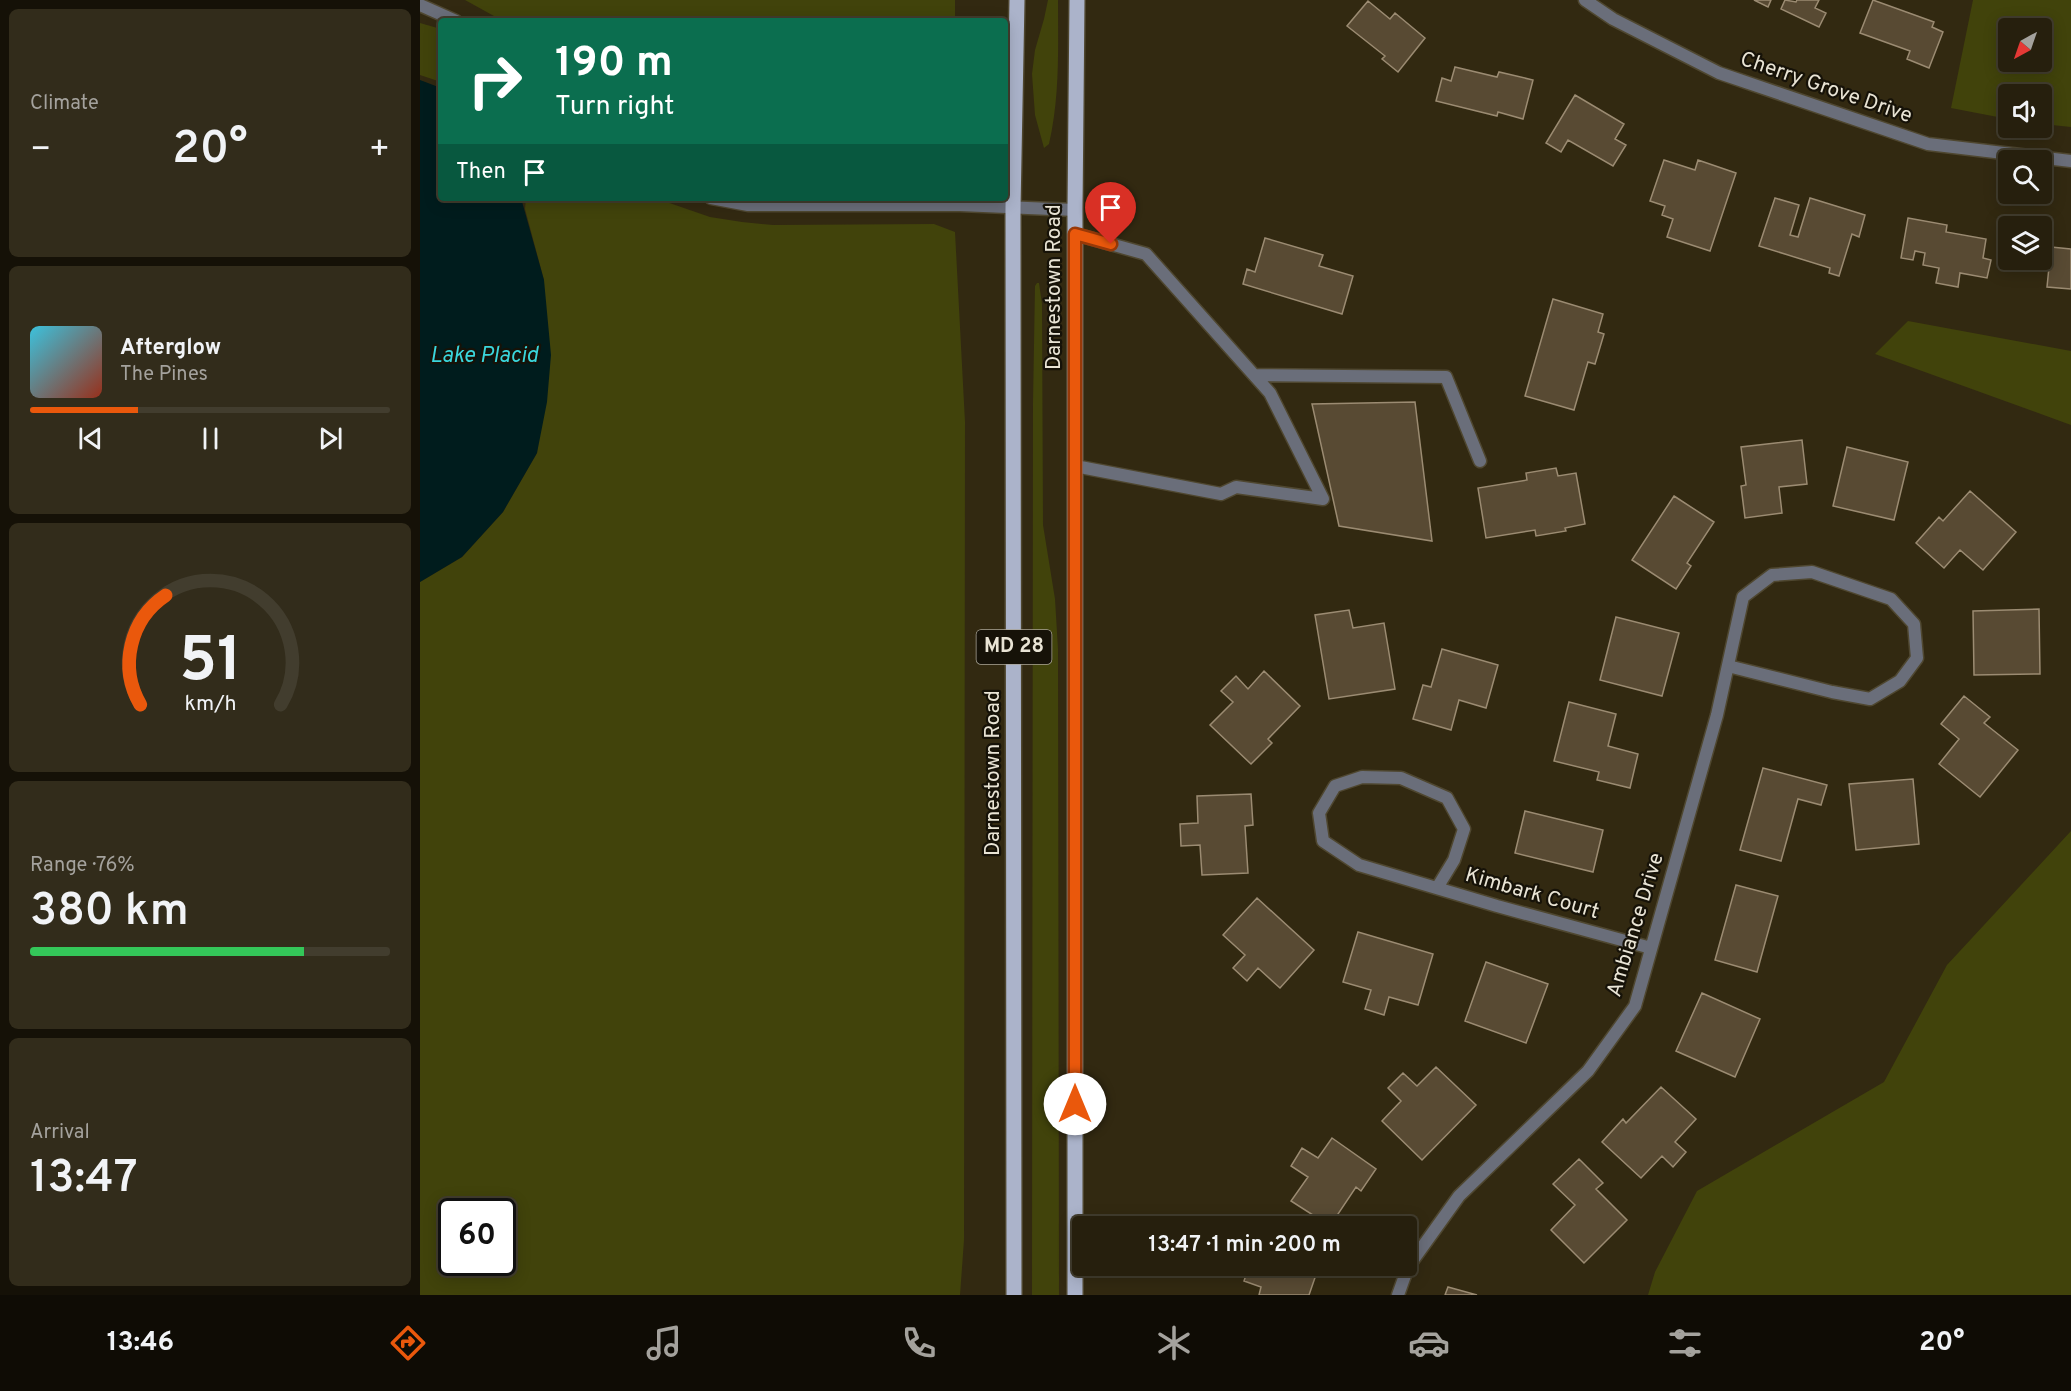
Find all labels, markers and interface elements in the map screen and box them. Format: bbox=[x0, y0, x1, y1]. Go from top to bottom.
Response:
north arrow bbox=[1998, 18, 2052, 72]
map controls bbox=[1998, 18, 2052, 270]
text: 190 m bbox=[555, 38, 673, 91]
icon: right bbox=[456, 42, 534, 120]
street label: Cherry Grove Drive bbox=[1736, 46, 1916, 130]
button: sound bbox=[1998, 84, 2052, 138]
text: Turn right bbox=[555, 90, 674, 124]
text: Climate bbox=[30, 91, 99, 117]
text: 20° bbox=[172, 122, 248, 179]
text: − bbox=[30, 130, 51, 172]
text: + bbox=[369, 130, 390, 172]
button: search bbox=[1998, 150, 2052, 204]
icon: arrive bbox=[518, 156, 551, 189]
text: Then bbox=[456, 159, 506, 186]
pin bbox=[1085, 182, 1136, 244]
icon: arrive bbox=[1094, 191, 1127, 224]
street label: Darnestown Road bbox=[1041, 204, 1068, 370]
button: layers bbox=[1998, 216, 2052, 270]
text: Afterglow bbox=[120, 335, 221, 362]
water label: Lake Placid bbox=[430, 343, 540, 370]
text: The Pines bbox=[120, 362, 208, 388]
icon: previous bbox=[74, 422, 107, 455]
icon: pause bbox=[194, 422, 227, 455]
icon: next bbox=[314, 422, 347, 455]
text: 51 bbox=[178, 624, 242, 703]
road number: MD 28 bbox=[976, 630, 1052, 664]
street label: Darnestown Road bbox=[980, 690, 1007, 856]
text: km/h bbox=[184, 691, 236, 718]
street label: Ambiance Drive bbox=[1601, 850, 1671, 1000]
text: Range · 76% bbox=[30, 853, 135, 879]
street label: Kimbark Court bbox=[1462, 862, 1602, 926]
text: 380 km bbox=[30, 884, 189, 941]
position arrow bbox=[1043, 1072, 1107, 1136]
text: Arrival bbox=[30, 1120, 90, 1146]
text: 13:47 bbox=[30, 1151, 138, 1208]
speed limit sign: 60 bbox=[438, 1198, 516, 1276]
text: 13:47 · 1 min · 200 m bbox=[1148, 1232, 1341, 1259]
icon: directions bbox=[387, 1322, 429, 1364]
icon: music bbox=[643, 1322, 685, 1364]
icon: phone bbox=[898, 1322, 940, 1364]
icon: climate bbox=[1153, 1322, 1195, 1364]
icon: car bbox=[1408, 1322, 1450, 1364]
icon: filters bbox=[1664, 1322, 1706, 1364]
text: 13:46 bbox=[107, 1326, 174, 1360]
text: 20° bbox=[1919, 1326, 1964, 1360]

